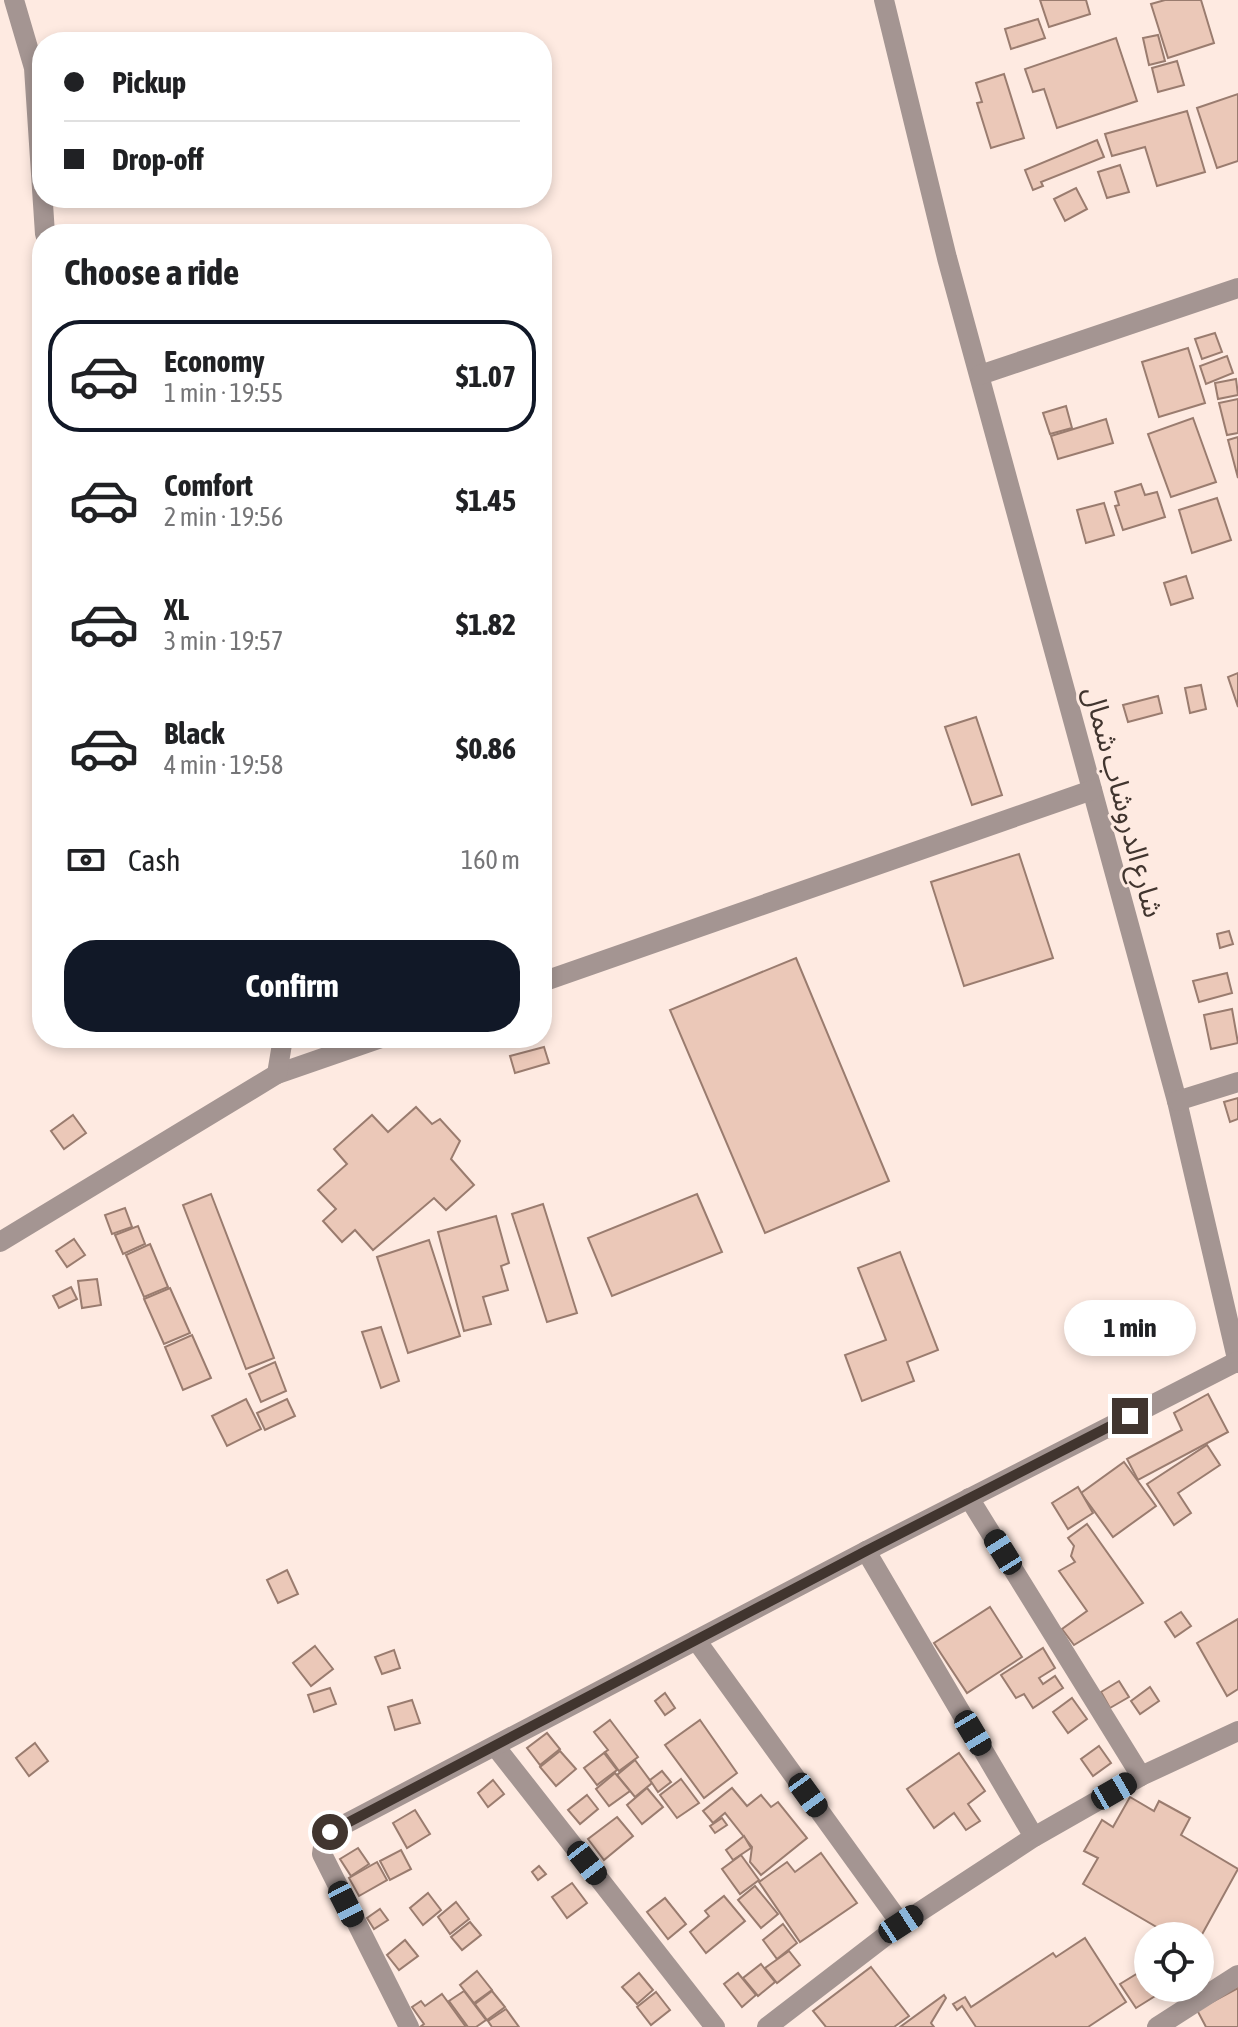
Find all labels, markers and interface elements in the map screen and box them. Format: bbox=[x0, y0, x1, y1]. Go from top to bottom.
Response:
text: Pickup bbox=[112, 65, 186, 99]
text: Drop-off bbox=[112, 142, 204, 176]
text: Choose a ride bbox=[64, 251, 239, 293]
icon: car bbox=[68, 340, 140, 412]
text: Economy bbox=[164, 344, 265, 378]
text: $1.07 bbox=[456, 359, 516, 393]
text: 1 min · 19:55 bbox=[164, 378, 283, 408]
icon: car bbox=[68, 464, 140, 536]
text: Comfort bbox=[164, 468, 253, 502]
text: $1.45 bbox=[456, 483, 516, 517]
text: 2 min · 19:56 bbox=[164, 502, 283, 532]
icon: car bbox=[68, 588, 140, 660]
text: XL bbox=[164, 592, 189, 626]
text: $1.82 bbox=[456, 607, 516, 641]
text: 3 min · 19:57 bbox=[164, 626, 283, 656]
street label: شارع الدروشاب شمال bbox=[1073, 683, 1170, 922]
icon: car bbox=[68, 712, 140, 784]
text: Black bbox=[164, 716, 224, 750]
text: $0.86 bbox=[456, 731, 516, 765]
text: 4 min · 19:58 bbox=[164, 750, 283, 780]
icon: cash bbox=[64, 838, 108, 882]
text: Cash bbox=[128, 843, 181, 877]
text: 160 m bbox=[461, 845, 520, 875]
button: Confirm bbox=[64, 940, 520, 1032]
callout: 1 min bbox=[1064, 1300, 1196, 1356]
text: 1 min bbox=[1103, 1313, 1157, 1343]
route end bbox=[1112, 1398, 1148, 1434]
car bbox=[980, 1525, 1026, 1579]
car bbox=[950, 1706, 996, 1760]
car bbox=[784, 1769, 832, 1821]
car bbox=[1087, 1769, 1141, 1813]
route start bbox=[312, 1814, 348, 1850]
car bbox=[563, 1837, 611, 1889]
car bbox=[324, 1877, 368, 1931]
car bbox=[874, 1901, 928, 1947]
map controls bbox=[1134, 1922, 1214, 2002]
button: locate bbox=[1134, 1922, 1214, 2002]

